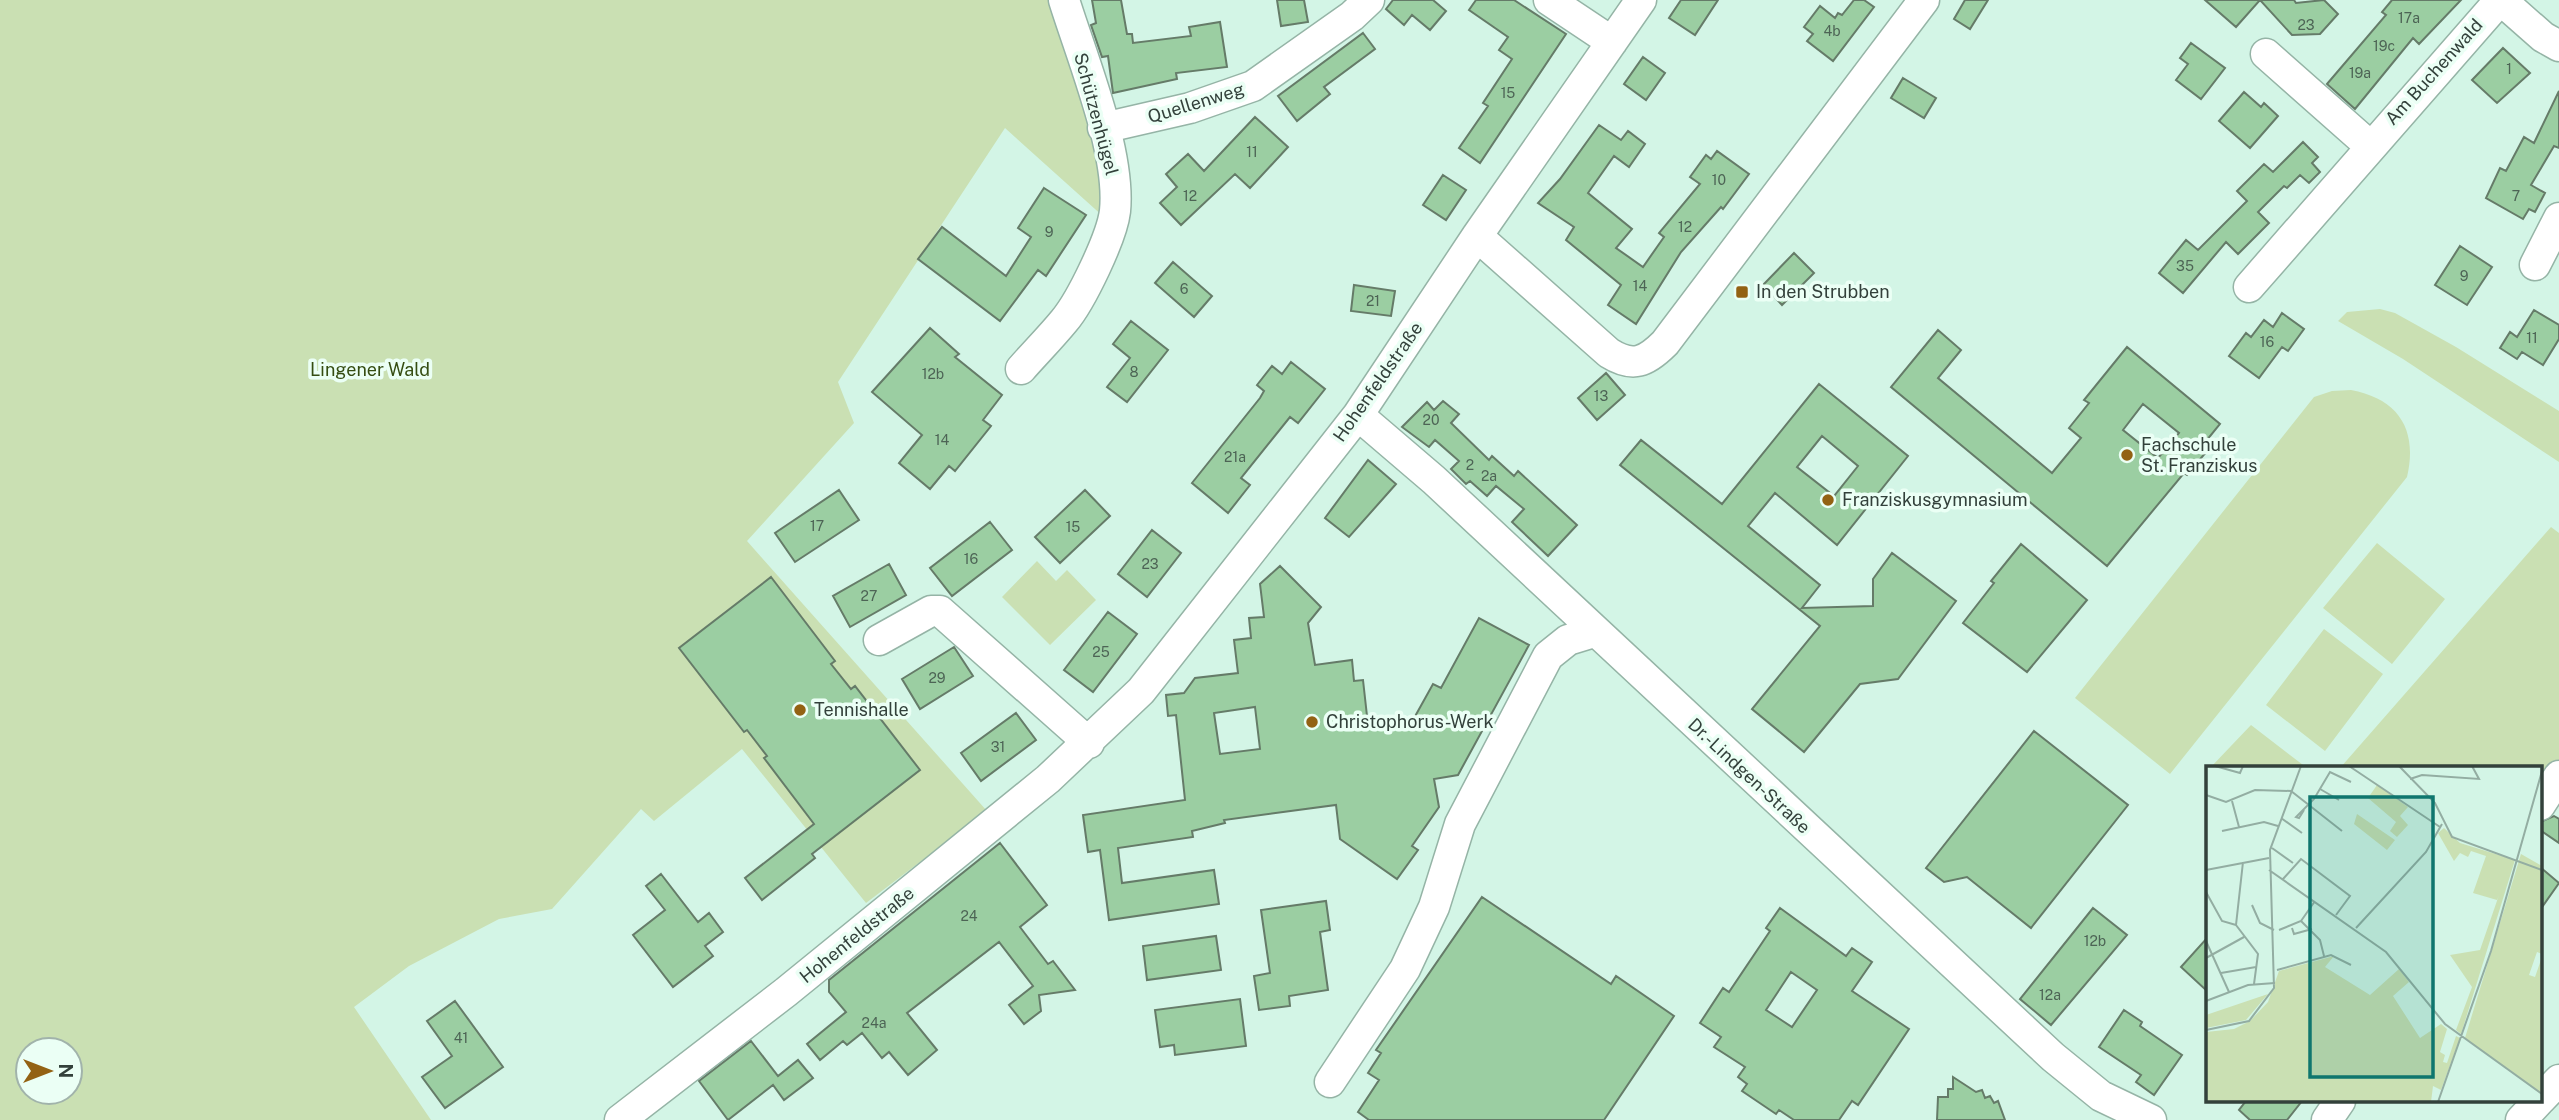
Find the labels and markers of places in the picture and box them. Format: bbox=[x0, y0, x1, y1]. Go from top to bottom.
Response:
place label: In den Strubben bbox=[1756, 281, 1890, 302]
marker: In den Strubben bbox=[1734, 284, 1750, 300]
place label: Fachschule St. Franziskus bbox=[2141, 434, 2257, 476]
marker: Fachschule St. Franziskus bbox=[2119, 447, 2135, 463]
place label: Franziskusgymnasium bbox=[1842, 489, 2028, 510]
marker: Franziskusgymnasium bbox=[1820, 492, 1836, 508]
place label: Tennishalle bbox=[814, 699, 909, 720]
marker: Tennishalle bbox=[792, 702, 808, 718]
place label: Christophorus-Werk bbox=[1326, 711, 1494, 732]
marker: Christophorus-Werk bbox=[1304, 714, 1320, 730]

